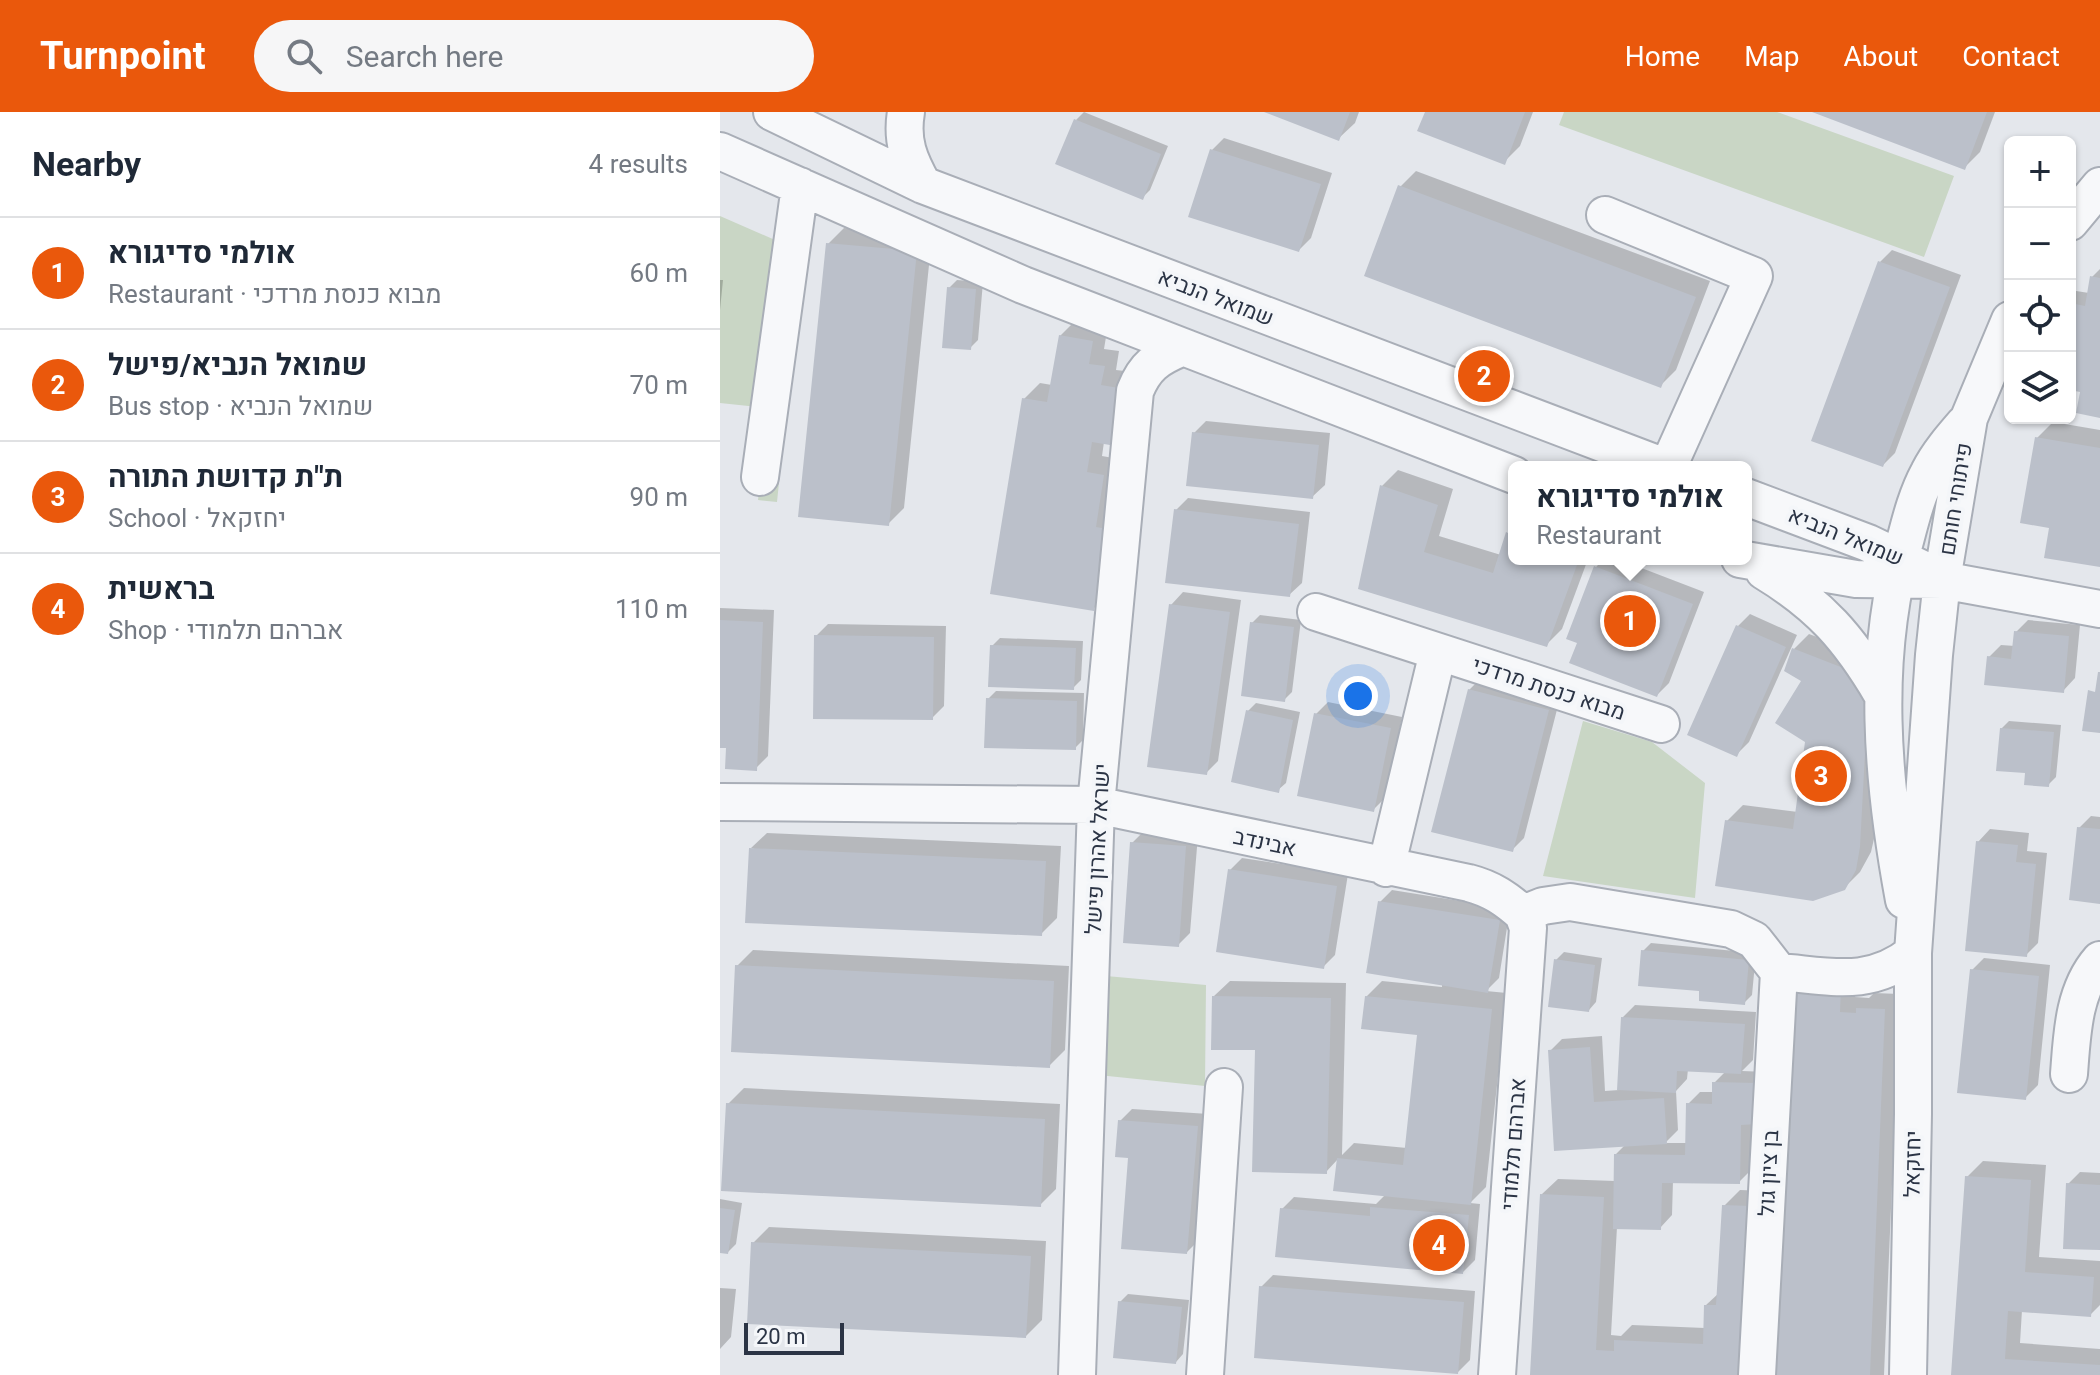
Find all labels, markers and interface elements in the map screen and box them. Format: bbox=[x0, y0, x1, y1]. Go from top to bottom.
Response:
search box bbox=[254, 20, 814, 92]
text: Turnpoint bbox=[40, 34, 206, 78]
icon: search bbox=[282, 34, 326, 78]
text: Search here bbox=[346, 39, 504, 74]
text: Home bbox=[1625, 40, 1700, 73]
text: Map bbox=[1744, 40, 1800, 73]
text: About bbox=[1844, 40, 1918, 73]
text: Contact bbox=[1962, 40, 2060, 73]
map controls bbox=[2004, 136, 2076, 424]
button: + bbox=[2004, 136, 2076, 208]
text: Nearby bbox=[32, 144, 141, 184]
text: 4 results bbox=[589, 149, 688, 179]
button: − bbox=[2004, 208, 2076, 280]
text: אולמי סדיגורא bbox=[108, 235, 296, 270]
text: 1 bbox=[51, 258, 65, 288]
text: 60 m bbox=[630, 258, 688, 288]
street label: שמואל הנביא bbox=[1154, 264, 1277, 331]
text: Restaurant · מבוא כנסת מרדכי bbox=[108, 279, 441, 309]
button: locate bbox=[2004, 280, 2076, 352]
pin: 2 bbox=[1458, 346, 1510, 406]
text: שמואל הנביא/פישל bbox=[108, 347, 367, 382]
button: layers bbox=[2004, 352, 2076, 424]
text: 2 bbox=[51, 370, 65, 400]
text: 70 m bbox=[630, 370, 688, 400]
text: Bus stop · שמואל הנביא bbox=[108, 391, 373, 421]
street label: פיתוחי חותם bbox=[1934, 441, 1977, 557]
text: ת"ת קדושת התורה bbox=[108, 459, 343, 494]
popup bbox=[1508, 461, 1752, 565]
text: אולמי סדיגורא bbox=[1536, 479, 1724, 514]
text: 3 bbox=[51, 482, 65, 512]
text: 90 m bbox=[630, 482, 688, 512]
street label: שמואל הנביא bbox=[1785, 502, 1907, 571]
text: School · יחזקאל bbox=[108, 503, 286, 533]
text: Restaurant bbox=[1536, 520, 1662, 550]
text: בראשית bbox=[108, 571, 215, 606]
pin: 1 bbox=[1604, 591, 1656, 651]
text: 4 bbox=[51, 594, 65, 624]
text: 110 m bbox=[615, 594, 688, 624]
text: Shop · אברהם תלמודי bbox=[108, 615, 343, 645]
street label: מבוא כנסת מרדכי bbox=[1469, 652, 1628, 725]
your location bbox=[1338, 676, 1378, 716]
pin: 3 bbox=[1795, 746, 1847, 806]
street label: ישראל אהרון פישל bbox=[1081, 763, 1114, 935]
street label: אבינדב bbox=[1231, 824, 1298, 861]
street label: אברהם תלמודי bbox=[1496, 1077, 1531, 1211]
street label: בן ציון גול bbox=[1754, 1129, 1783, 1217]
street label: יחזקאל bbox=[1899, 1130, 1926, 1198]
pin: 4 bbox=[1413, 1215, 1465, 1275]
scale bar bbox=[744, 1319, 844, 1355]
text: 20 m bbox=[756, 1324, 805, 1349]

